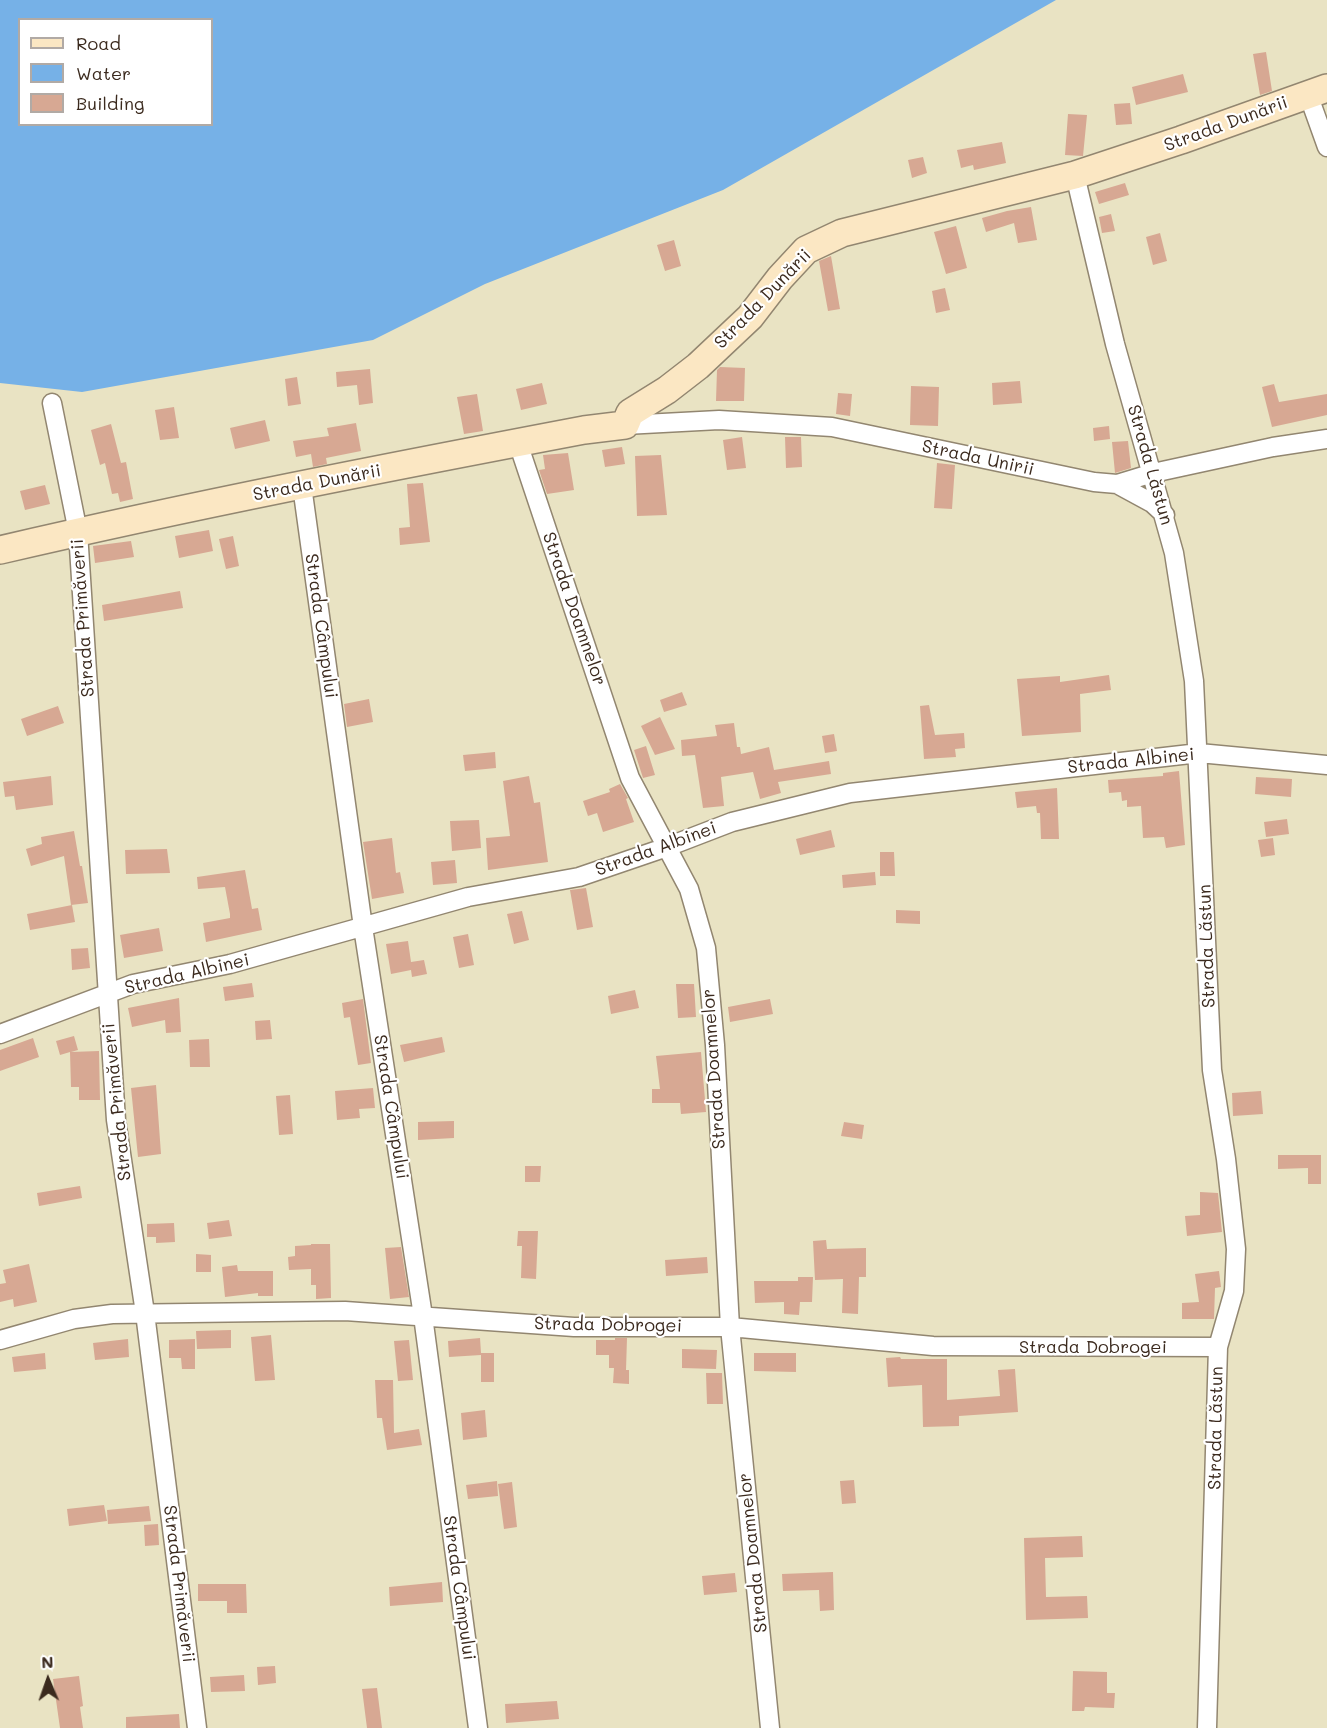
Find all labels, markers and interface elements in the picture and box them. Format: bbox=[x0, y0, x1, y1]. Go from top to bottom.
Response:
legend bbox=[18, 18, 213, 126]
text: Road bbox=[76, 31, 121, 55]
text: Water bbox=[76, 61, 131, 85]
text: Building bbox=[76, 91, 144, 115]
street label: Strada Dunării bbox=[1161, 92, 1291, 156]
street label: Strada Dunării bbox=[710, 245, 816, 353]
street label: Strada Lăstun bbox=[1123, 402, 1177, 528]
street label: Strada Unirii bbox=[920, 436, 1036, 480]
street label: Strada Dunării bbox=[251, 460, 383, 506]
street label: Strada Doamnelor bbox=[538, 530, 610, 688]
street label: Strada Primăverii bbox=[67, 538, 99, 698]
street label: Strada Câmpului bbox=[300, 552, 342, 700]
street label: Strada Albinei bbox=[1067, 744, 1195, 778]
street label: Strada Albinei bbox=[593, 817, 719, 881]
street label: Strada Lăstun bbox=[1194, 884, 1220, 1008]
street label: Strada Albinei bbox=[123, 949, 251, 999]
street label: Strada Doamnelor bbox=[698, 988, 730, 1150]
street label: Strada Primăverii bbox=[98, 1022, 136, 1182]
street label: Strada Câmpului bbox=[369, 1033, 413, 1181]
street label: Strada Dobrogei bbox=[534, 1313, 682, 1337]
street label: Strada Dobrogei bbox=[1019, 1336, 1167, 1358]
street label: Strada Lăstun bbox=[1204, 1366, 1228, 1490]
street label: Strada Doamnelor bbox=[734, 1472, 772, 1634]
street label: Strada Primăverii bbox=[159, 1504, 199, 1664]
street label: Strada Câmpului bbox=[438, 1514, 480, 1662]
north arrow bbox=[18, 1650, 78, 1710]
text: N bbox=[41, 1651, 54, 1672]

